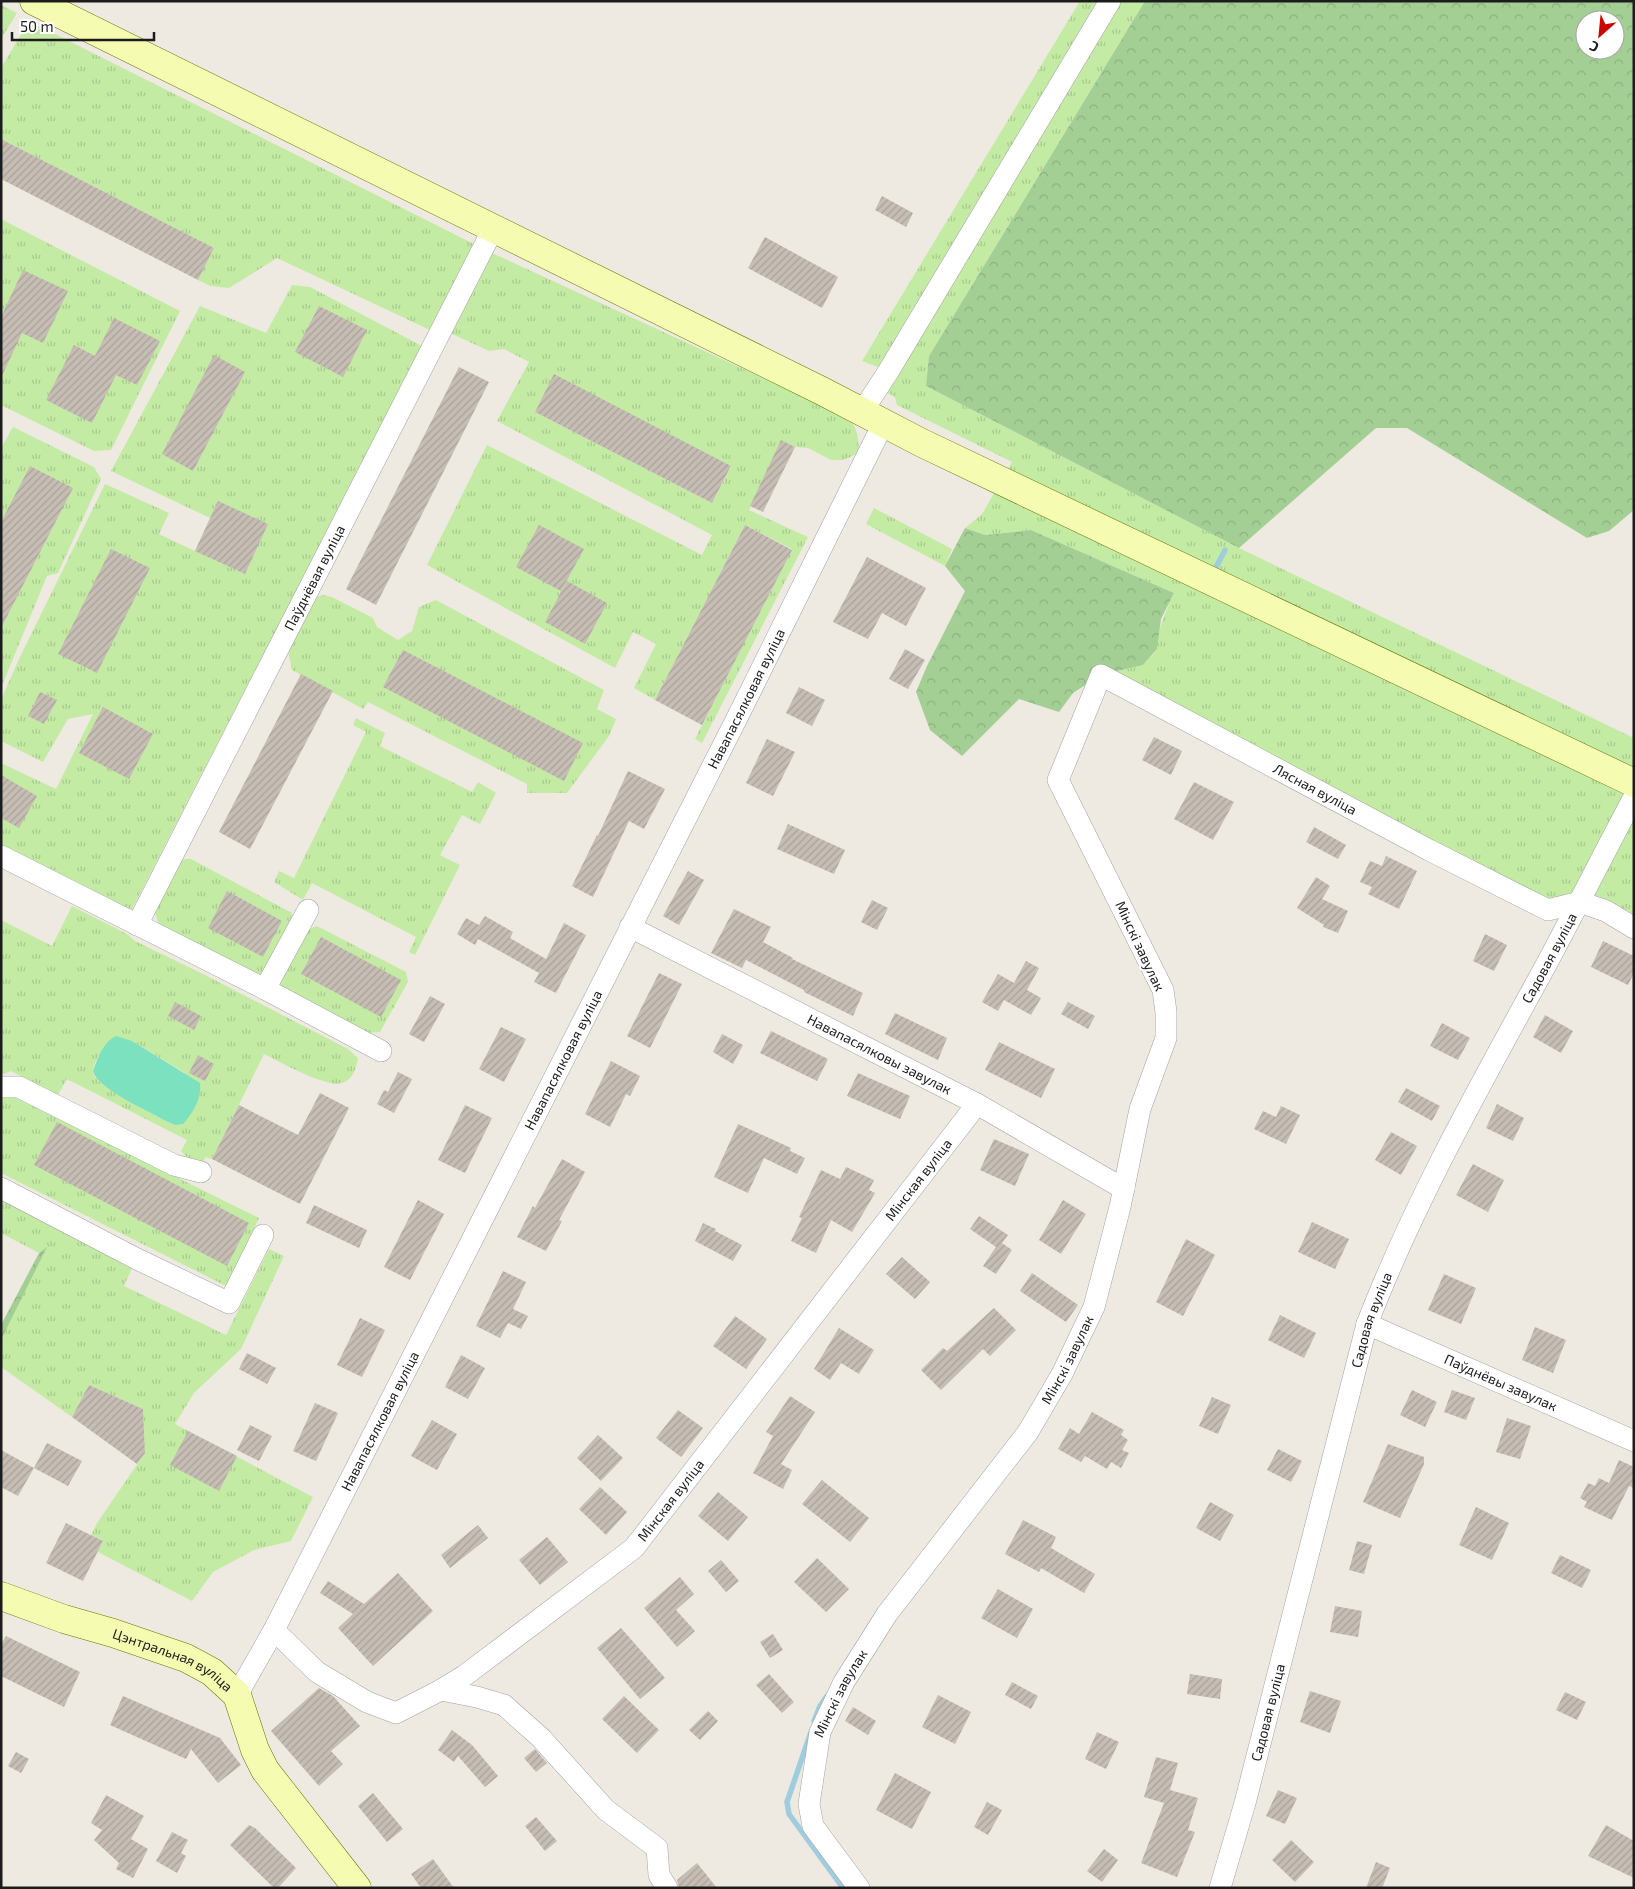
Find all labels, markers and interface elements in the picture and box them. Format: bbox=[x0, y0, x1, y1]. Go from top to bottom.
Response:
scale bar bbox=[12, 10, 155, 42]
north arrow bbox=[1575, 10, 1625, 60]
text: 50 m bbox=[20, 17, 54, 35]
text: С bbox=[1586, 38, 1601, 56]
street label: Паўднёвая вуліца bbox=[280, 522, 348, 633]
street label: Навапасялковая вуліца bbox=[704, 626, 788, 771]
street label: Лясная вуліца bbox=[1270, 760, 1360, 818]
street label: Мінскі завулак bbox=[1112, 898, 1169, 994]
street label: Садовая вуліца bbox=[1518, 910, 1580, 1006]
street label: Навапасялковая вуліца bbox=[520, 987, 605, 1133]
street label: Навапасялковы завулак bbox=[805, 1010, 955, 1098]
street label: Мінская вуліца bbox=[881, 1135, 955, 1224]
street label: Садовая вуліца bbox=[1347, 1269, 1395, 1370]
street label: Мінскі завулак bbox=[1037, 1312, 1097, 1407]
street label: Навапасялковая вуліца bbox=[337, 1348, 422, 1494]
street label: Паўднёвы завулак bbox=[1442, 1350, 1560, 1414]
street label: Мінская вуліца bbox=[633, 1456, 707, 1544]
street label: Цэнтральная вуліца bbox=[111, 1625, 237, 1695]
street label: Мінскі завулак bbox=[810, 1646, 871, 1740]
street label: Садовая вуліца bbox=[1247, 1662, 1288, 1763]

